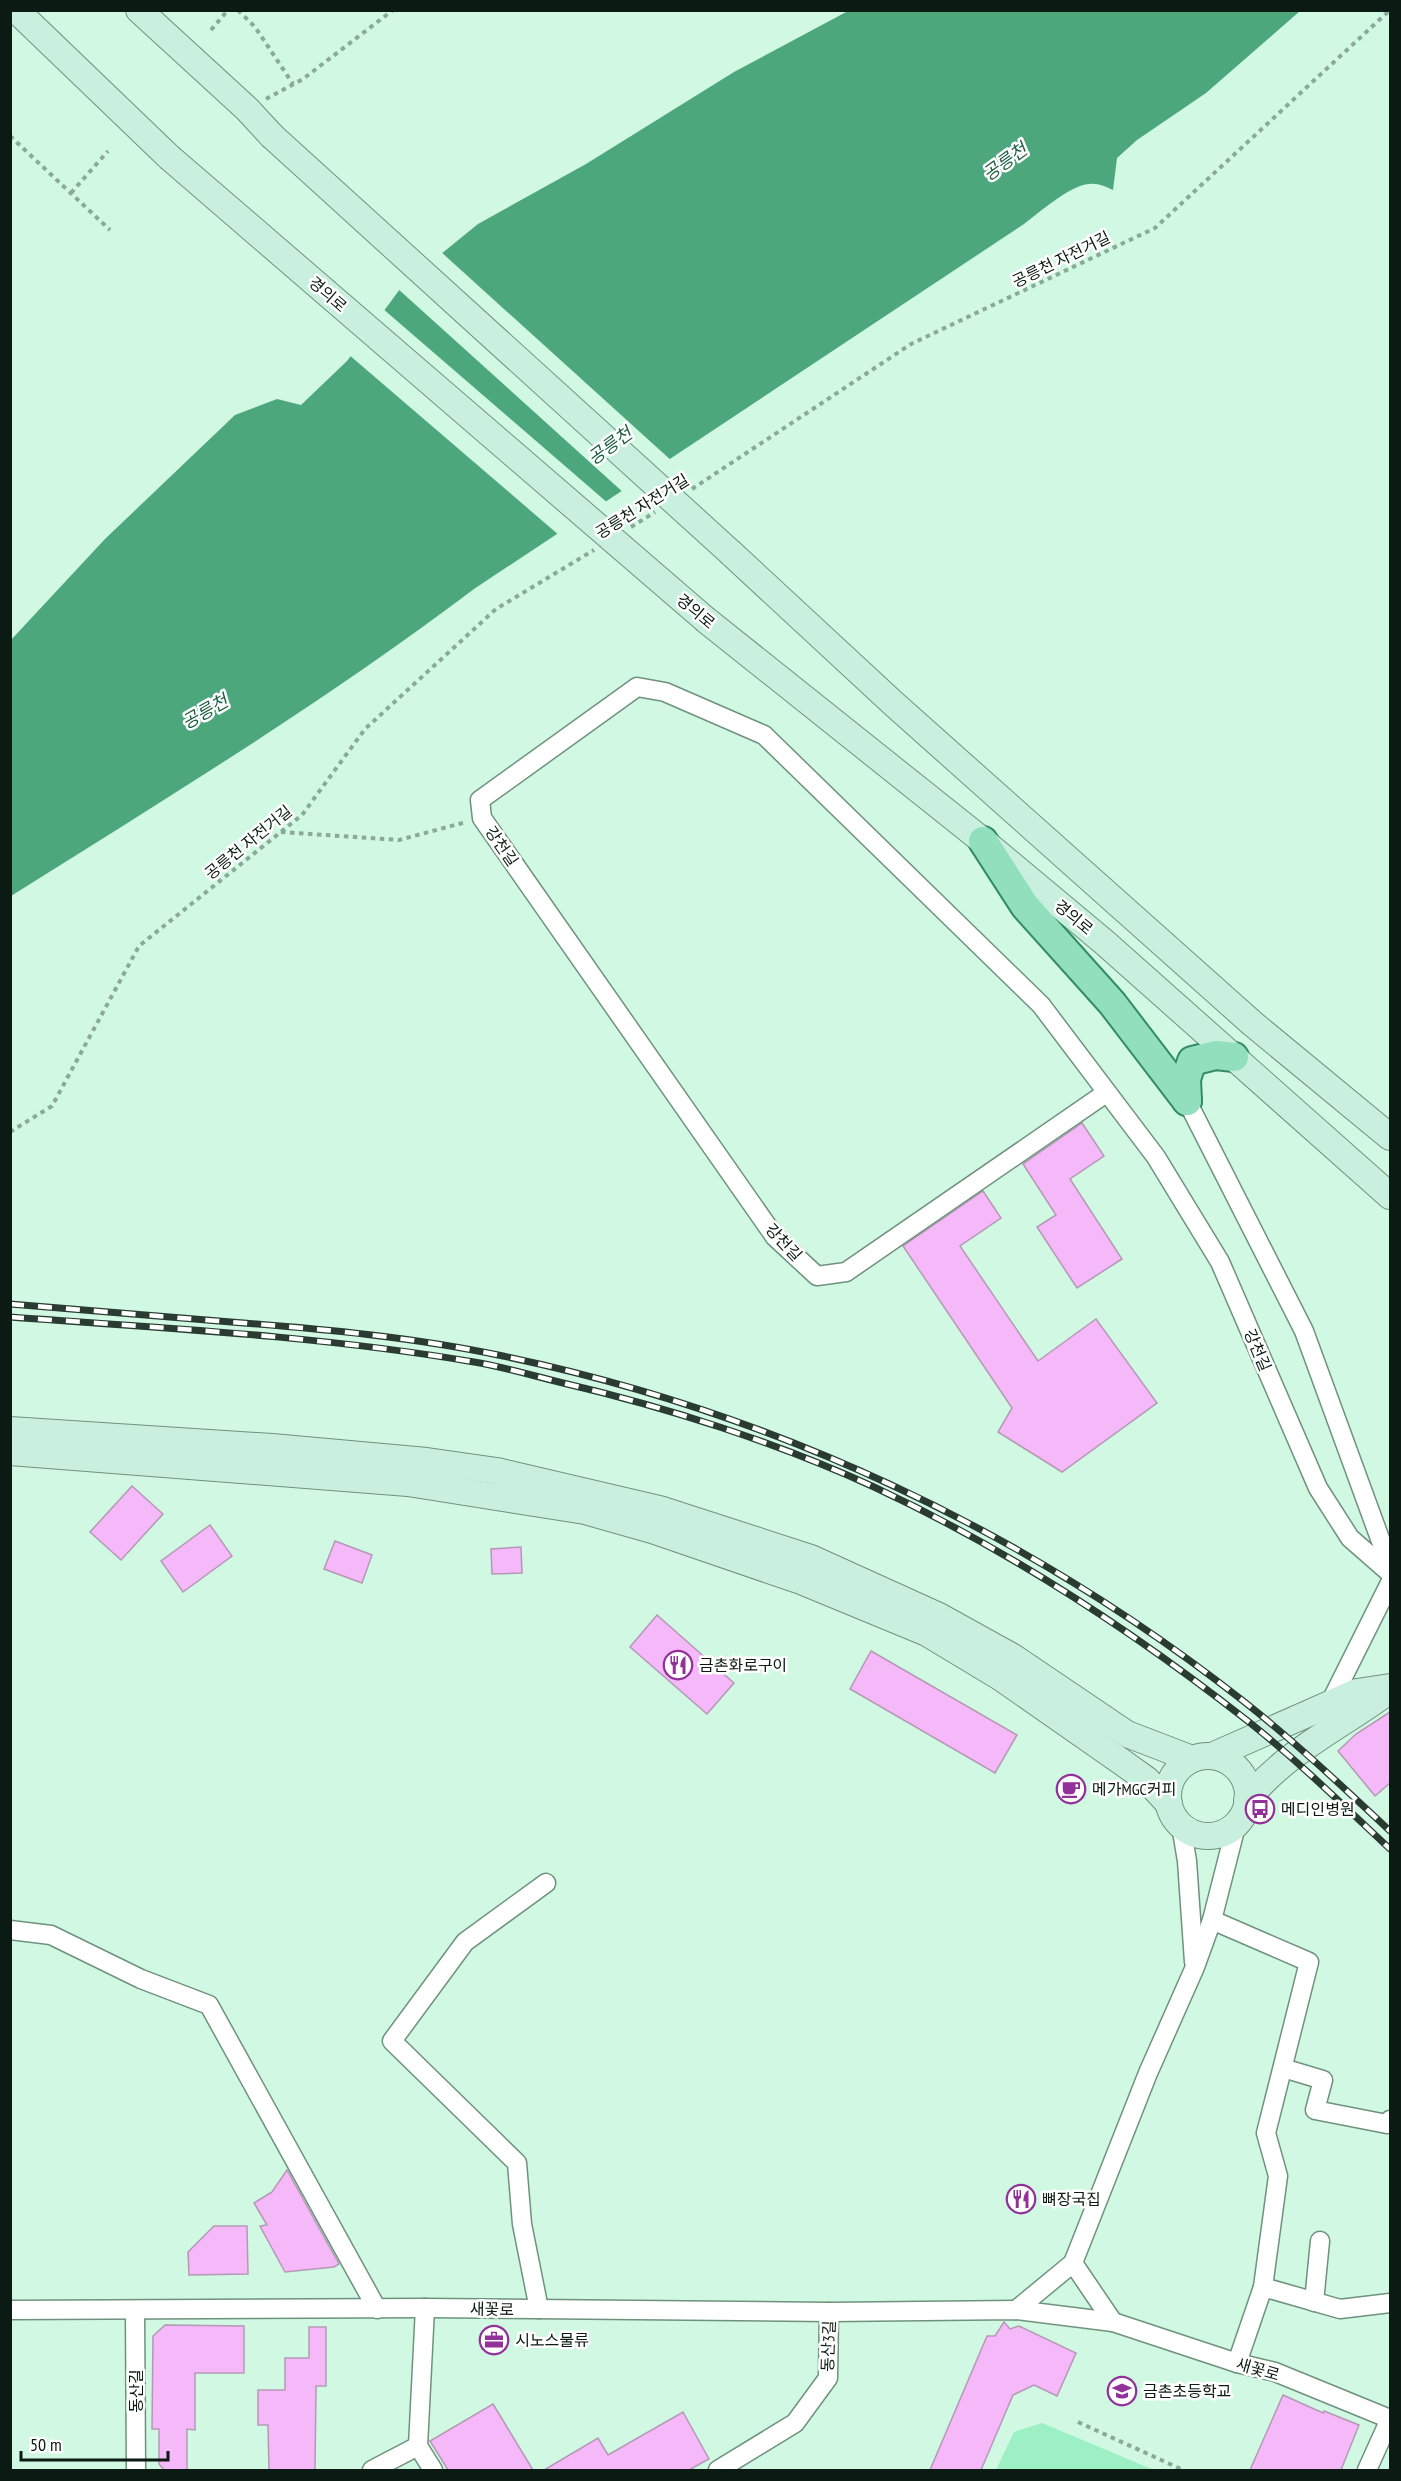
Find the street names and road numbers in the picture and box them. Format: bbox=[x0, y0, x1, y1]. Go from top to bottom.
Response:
street label: 공릉천 자전거길 bbox=[1009, 227, 1113, 291]
street label: 경의로 bbox=[305, 272, 351, 316]
street label: 공릉천 자전거길 bbox=[592, 469, 692, 543]
street label: 경의로 bbox=[673, 589, 720, 633]
street label: 공릉천 자전거길 bbox=[200, 801, 296, 883]
street label: 강천길 bbox=[481, 822, 523, 870]
street label: 경의로 bbox=[1051, 895, 1098, 939]
street label: 강천길 bbox=[762, 1219, 806, 1265]
street label: 강천길 bbox=[1240, 1326, 1276, 1374]
street label: 새꽃로 bbox=[470, 2299, 515, 2319]
street label: 동산3길 bbox=[817, 2320, 839, 2372]
street label: 새꽃로 bbox=[1234, 2353, 1282, 2385]
street label: 동산길 bbox=[126, 2369, 146, 2413]

